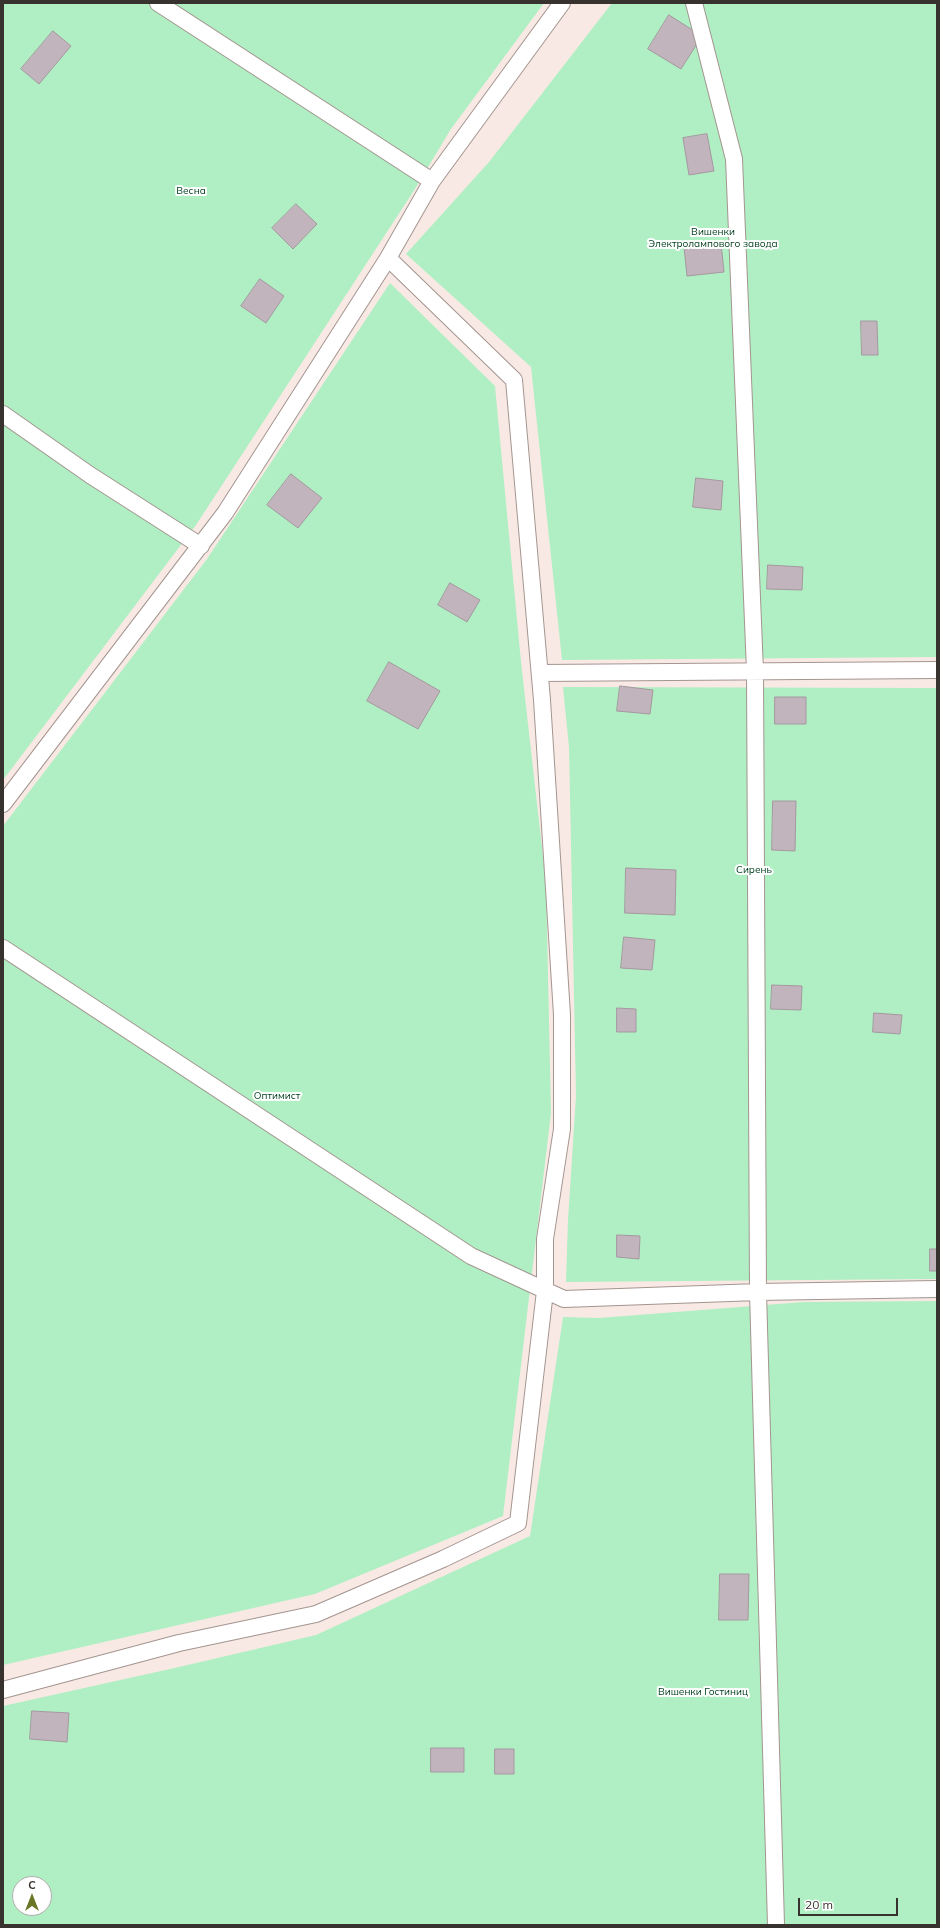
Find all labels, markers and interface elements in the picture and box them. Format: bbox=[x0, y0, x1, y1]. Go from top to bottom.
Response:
park label: Весна bbox=[176, 185, 206, 197]
park label: Вишенки Электролампового завода bbox=[648, 226, 778, 250]
park label: Сирень bbox=[736, 864, 772, 876]
park label: Оптимист bbox=[254, 1090, 300, 1102]
park label: Вишенки Гостиниц bbox=[658, 1686, 748, 1698]
north arrow bbox=[12, 1876, 52, 1916]
text: С bbox=[28, 1878, 36, 1892]
scale bar bbox=[800, 1890, 900, 1916]
text: 20 m bbox=[805, 1897, 833, 1912]

